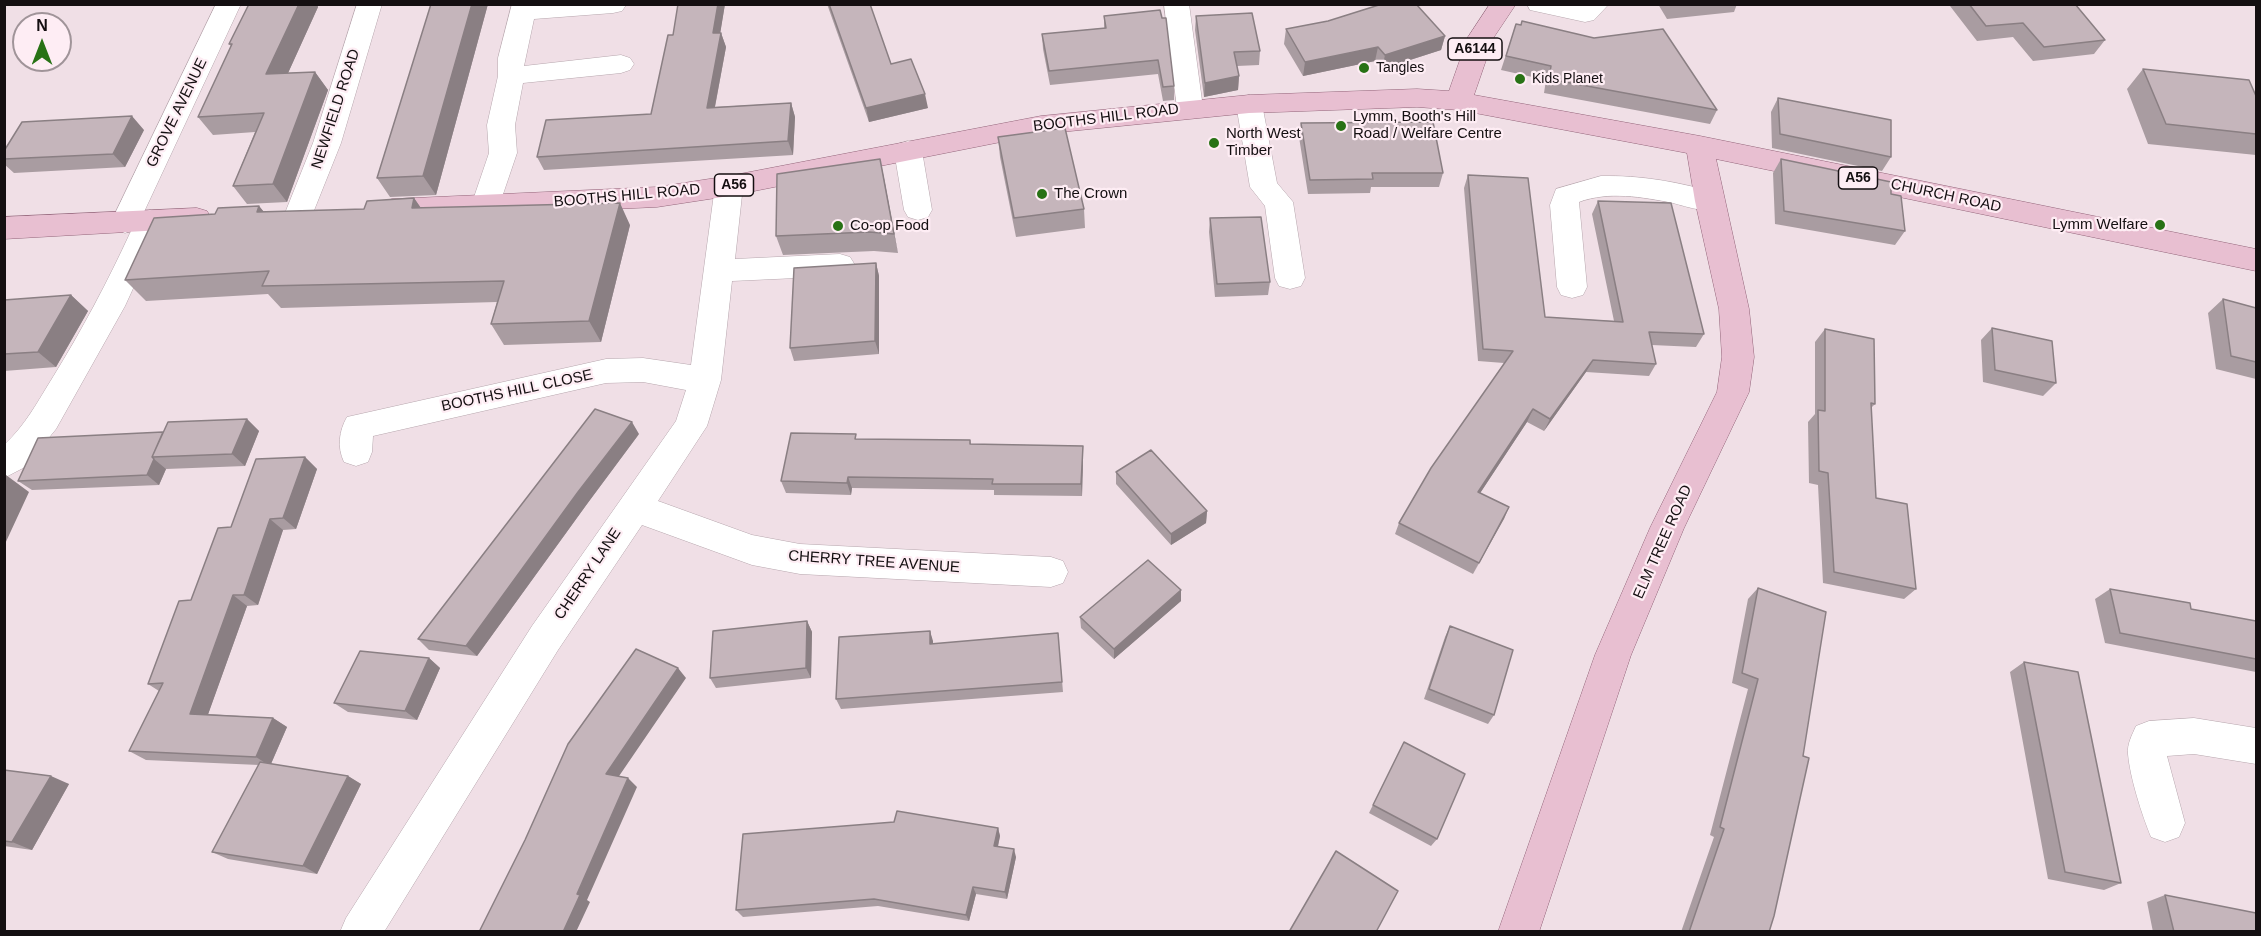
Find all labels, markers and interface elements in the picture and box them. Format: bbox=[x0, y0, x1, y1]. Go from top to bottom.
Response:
north arrow bbox=[12, 12, 72, 72]
text: N bbox=[36, 17, 48, 34]
road number: A6144 bbox=[1448, 38, 1502, 60]
street label: NEWFIELD ROAD bbox=[308, 47, 364, 171]
street label: GROVE AVENUE bbox=[143, 56, 211, 170]
place label: Tangles bbox=[1376, 60, 1424, 76]
marker: Tangles bbox=[1357, 61, 1371, 75]
place label: Kids Planet bbox=[1532, 71, 1603, 87]
marker: Kids Planet bbox=[1513, 72, 1527, 86]
street label: BOOTHS HILL ROAD bbox=[1032, 100, 1180, 136]
place label: Lymm, Booth's Hill Road / Welfare Centre bbox=[1353, 108, 1502, 143]
marker: Lymm, Booth's Hill Road / Welfare Centre bbox=[1334, 119, 1348, 133]
place label: North West Timber bbox=[1226, 125, 1301, 160]
marker: North West Timber bbox=[1207, 136, 1221, 150]
road number: A56 bbox=[1838, 167, 1878, 189]
road number: A56 bbox=[714, 174, 754, 196]
street label: CHURCH ROAD bbox=[1889, 176, 2003, 216]
street label: BOOTHS HILL ROAD bbox=[553, 181, 701, 211]
place label: The Crown bbox=[1054, 185, 1127, 203]
marker: The Crown bbox=[1035, 187, 1049, 201]
place label: Lymm Welfare bbox=[2052, 216, 2148, 234]
place label: Co-op Food bbox=[850, 217, 929, 235]
marker: Lymm Welfare bbox=[2153, 218, 2167, 232]
marker: Co-op Food bbox=[831, 219, 845, 233]
street label: BOOTHS HILL CLOSE bbox=[440, 366, 594, 416]
street label: ELM TREE ROAD bbox=[1630, 482, 1696, 602]
street label: CHERRY LANE bbox=[551, 525, 625, 623]
street label: CHERRY TREE AVENUE bbox=[788, 547, 960, 577]

